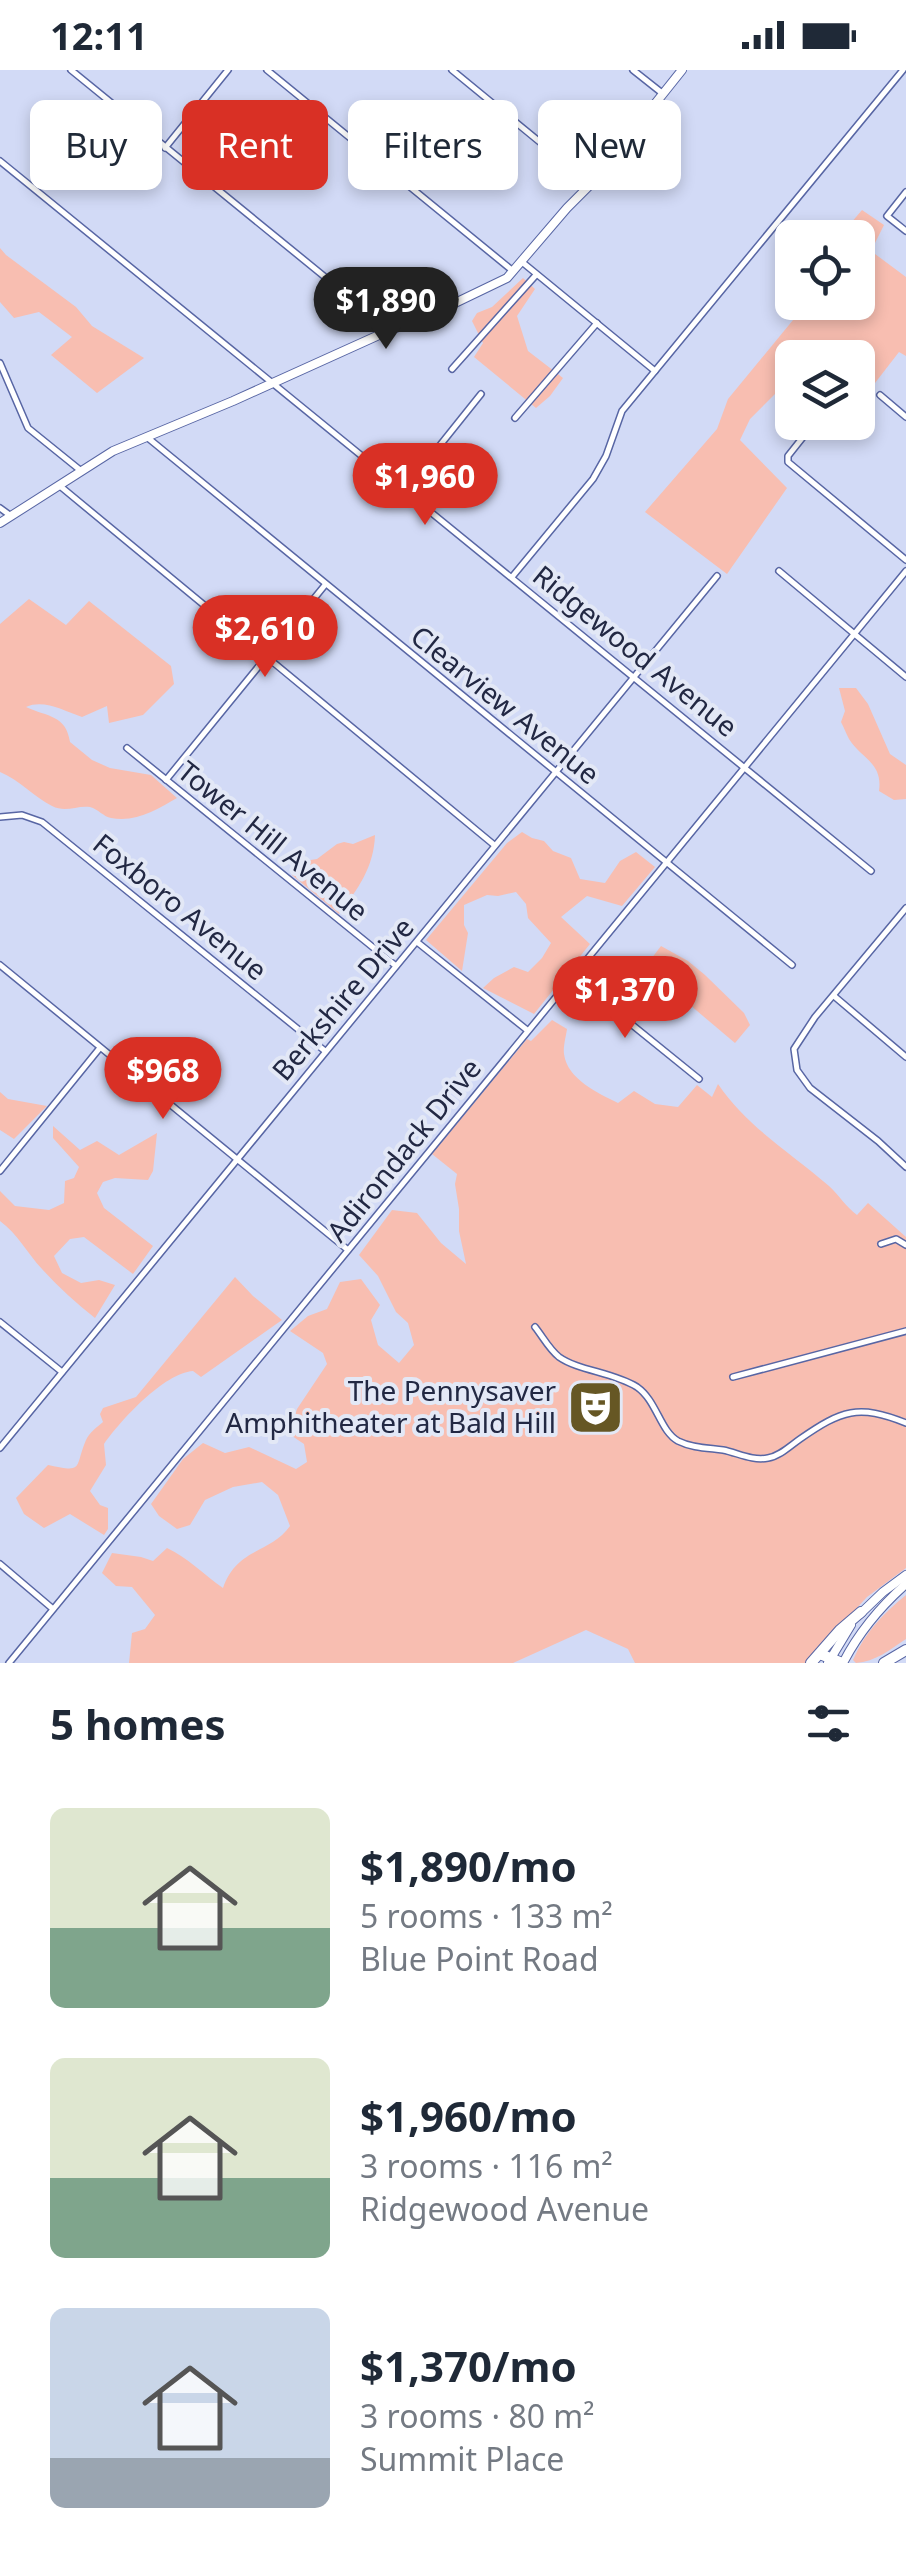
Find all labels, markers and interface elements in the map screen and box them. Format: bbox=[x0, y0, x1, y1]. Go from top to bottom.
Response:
text: 12:11 bbox=[50, 9, 148, 61]
chip: Buy bbox=[30, 100, 162, 190]
chip: Rent bbox=[182, 100, 328, 190]
chip: Filters bbox=[348, 100, 518, 190]
chip: New bbox=[538, 100, 681, 190]
map controls bbox=[775, 220, 875, 440]
button: locate bbox=[775, 220, 875, 320]
pin: $1,890 bbox=[305, 267, 467, 352]
text: $1,890 bbox=[336, 278, 436, 321]
button: layers bbox=[775, 340, 875, 440]
pin: $1,960 bbox=[344, 443, 506, 528]
text: $1,960 bbox=[375, 454, 475, 497]
street label: Ridgewood Avenue bbox=[525, 556, 746, 745]
pin: $2,610 bbox=[184, 595, 346, 680]
text: $2,610 bbox=[215, 606, 315, 649]
street label: Clearview Avenue bbox=[403, 616, 608, 792]
street label: Tower Hill Avenue bbox=[170, 752, 377, 929]
street label: Foxboro Avenue bbox=[86, 824, 276, 988]
street label: Berkshire Drive bbox=[263, 909, 422, 1088]
pin: $1,370 bbox=[544, 956, 706, 1041]
text: $1,370 bbox=[575, 967, 675, 1010]
pin: $968 bbox=[104, 1037, 222, 1122]
text: $968 bbox=[126, 1048, 200, 1091]
street label: Adirondack Drive bbox=[318, 1050, 489, 1249]
place label: The Pennysaver Amphitheater at Bald Hill bbox=[225, 1371, 556, 1441]
theatre icon: The Pennysaver Amphitheater at Bald Hill bbox=[565, 1377, 625, 1437]
text: 5 homes bbox=[50, 1695, 226, 1752]
icon: filters bbox=[801, 1696, 856, 1751]
text: $1,890/mo bbox=[360, 1837, 577, 1894]
icon: home bbox=[130, 1848, 250, 1968]
text: 5 rooms · 133 m² bbox=[360, 1894, 613, 1937]
text: Blue Point Road bbox=[360, 1937, 599, 1980]
text: $1,960/mo bbox=[360, 2087, 577, 2144]
icon: home bbox=[130, 2098, 250, 2218]
text: 3 rooms · 116 m² bbox=[360, 2144, 613, 2187]
text: Ridgewood Avenue bbox=[360, 2187, 649, 2230]
text: $1,370/mo bbox=[360, 2337, 577, 2394]
icon: home bbox=[130, 2348, 250, 2468]
text: 3 rooms · 80 m² bbox=[360, 2394, 594, 2437]
text: Summit Place bbox=[360, 2437, 564, 2480]

